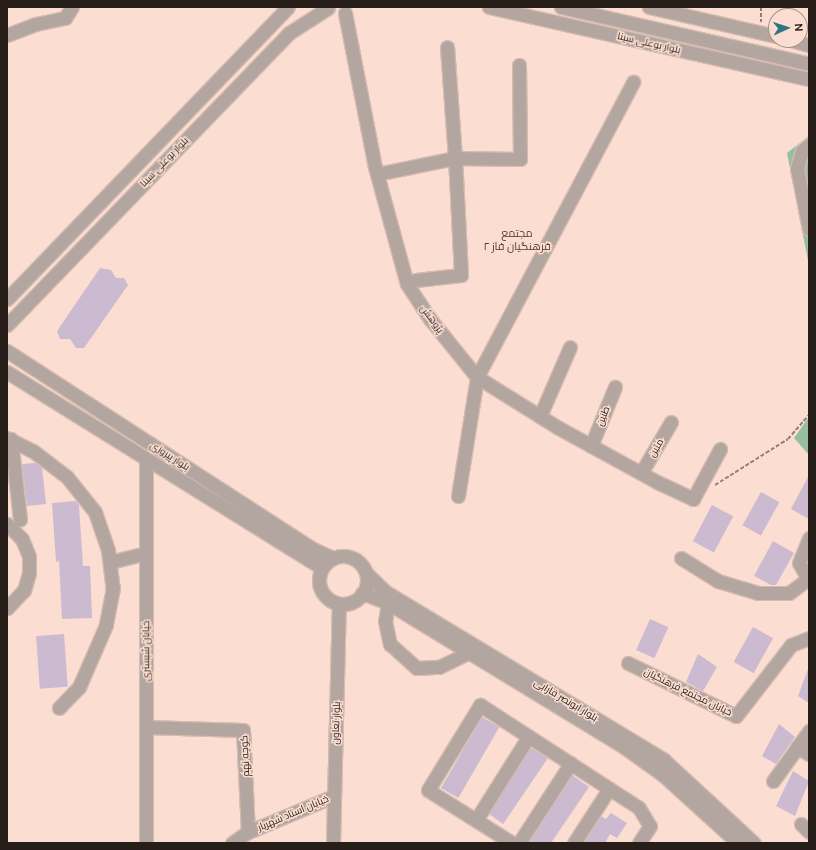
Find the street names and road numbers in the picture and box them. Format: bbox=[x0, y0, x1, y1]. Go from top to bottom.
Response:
street label: بلوار بوعلی سینا bbox=[616, 30, 682, 56]
street label: بلوار بوعلی سینا bbox=[137, 135, 191, 189]
street label: پژوهش bbox=[418, 303, 446, 335]
street label: طنین bbox=[594, 404, 612, 428]
street label: متین bbox=[646, 437, 666, 459]
street label: بلوار پیروزی bbox=[148, 439, 192, 473]
street label: خیابان شبستری bbox=[140, 621, 152, 681]
street label: خیابان مجتمع فرهنگیان bbox=[642, 665, 734, 719]
street label: بلوار ابونصر فارابی bbox=[532, 676, 600, 724]
street label: بلوار تعاون bbox=[329, 701, 343, 745]
street label: کوچه نهم bbox=[238, 735, 252, 777]
street label: خیابان استاد شهریار bbox=[256, 793, 330, 833]

